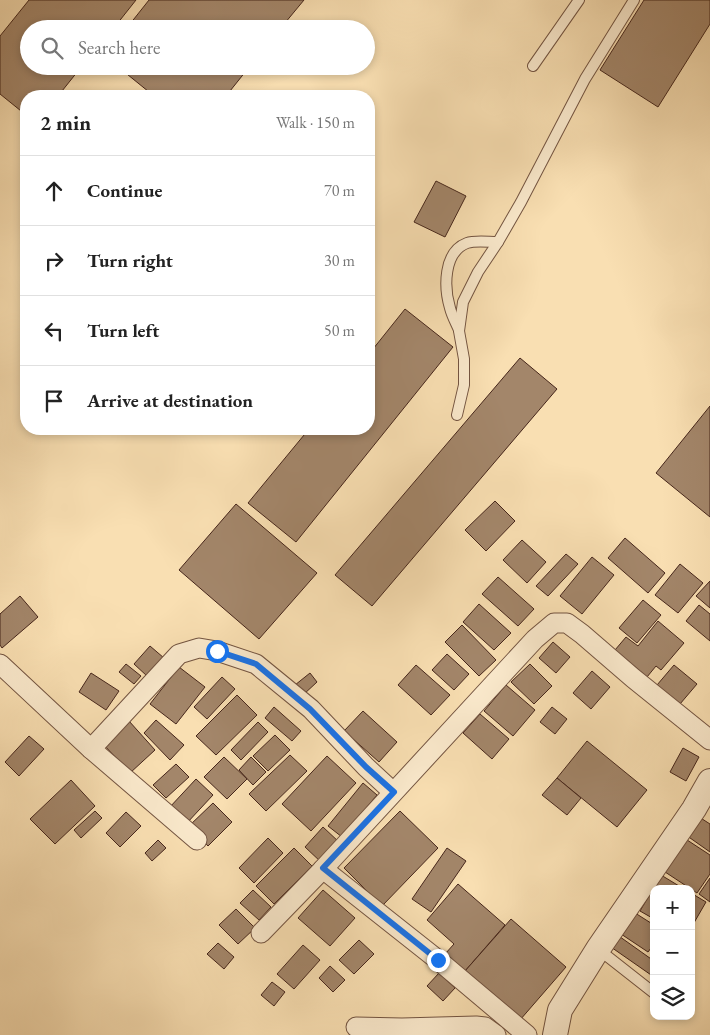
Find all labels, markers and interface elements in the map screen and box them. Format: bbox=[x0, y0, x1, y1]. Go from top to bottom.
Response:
search box bbox=[20, 20, 375, 75]
icon: search bbox=[38, 34, 66, 62]
text: Search here bbox=[78, 35, 160, 60]
text: 2 min bbox=[40, 109, 91, 136]
text: Walk · 150 m bbox=[276, 112, 355, 133]
icon: ahead bbox=[40, 177, 68, 205]
text: Continue bbox=[87, 178, 162, 203]
text: 70 m bbox=[324, 180, 355, 201]
icon: right bbox=[40, 247, 68, 275]
text: Turn right bbox=[87, 248, 173, 273]
text: 30 m bbox=[324, 250, 355, 271]
icon: left bbox=[40, 317, 68, 345]
text: Turn left bbox=[87, 318, 159, 343]
text: 50 m bbox=[324, 320, 355, 341]
icon: arrive bbox=[40, 387, 68, 415]
text: Arrive at destination bbox=[87, 388, 253, 413]
route start bbox=[206, 640, 229, 663]
map controls bbox=[650, 885, 695, 1020]
button: + bbox=[650, 885, 695, 930]
button: − bbox=[650, 930, 695, 975]
route end bbox=[427, 949, 450, 972]
button: layers bbox=[650, 975, 695, 1020]

